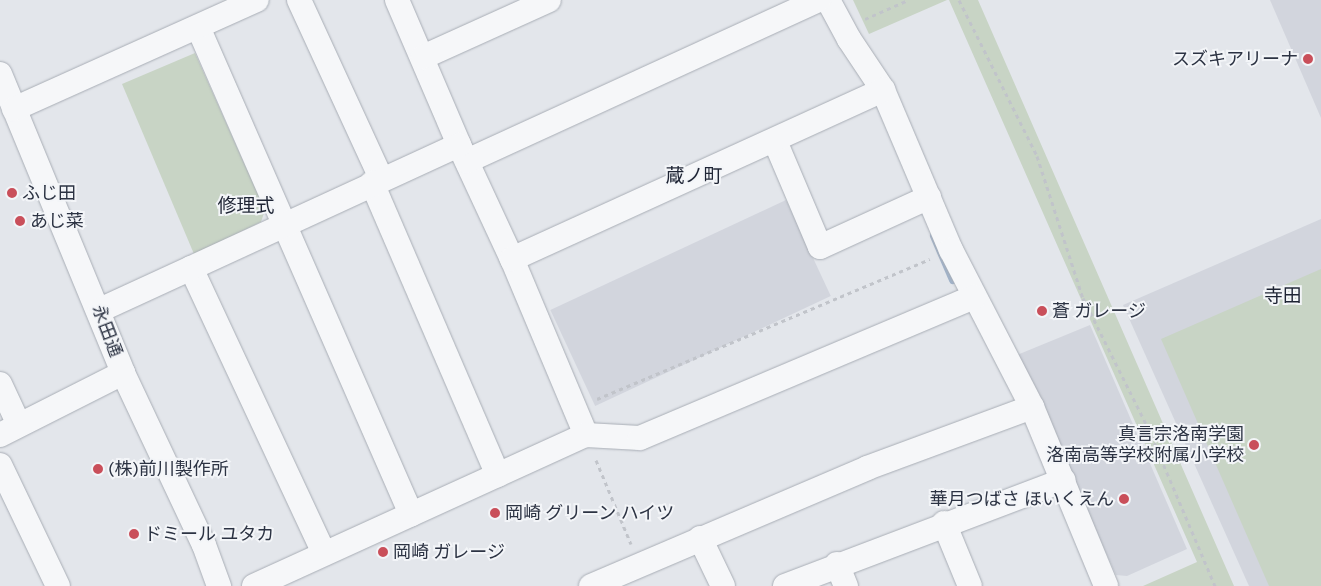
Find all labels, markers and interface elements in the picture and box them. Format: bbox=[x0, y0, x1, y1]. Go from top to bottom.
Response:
place label: スズキアリーナ bbox=[1172, 48, 1298, 70]
marker: スズキアリーナ bbox=[1302, 53, 1314, 65]
district label: 蔵ノ町 bbox=[666, 166, 722, 188]
place label: ふじ田 bbox=[22, 182, 76, 204]
marker: ふじ田 bbox=[6, 187, 18, 199]
district label: 修理式 bbox=[218, 196, 274, 218]
place label: あじ菜 bbox=[30, 210, 84, 232]
marker: あじ菜 bbox=[14, 215, 26, 227]
district label: 寺田 bbox=[1264, 286, 1302, 308]
place label: 蒼 ガレージ bbox=[1052, 300, 1146, 322]
street label: 永田通 bbox=[87, 302, 127, 360]
marker: 蒼 ガレージ bbox=[1036, 305, 1048, 317]
place label: 真言宗洛南学園 洛南高等学校附属小学校 bbox=[1046, 424, 1244, 466]
marker: 真言宗洛南学園 洛南高等学校附属小学校 bbox=[1248, 439, 1260, 451]
place label: (株)前川製作所 bbox=[108, 458, 229, 480]
marker: (株)前川製作所 bbox=[92, 463, 104, 475]
place label: 華月つばさ ほいくえん bbox=[930, 488, 1114, 510]
marker: 華月つばさ ほいくえん bbox=[1118, 493, 1130, 505]
place label: 岡崎 グリーン ハイツ bbox=[505, 502, 676, 524]
marker: 岡崎 グリーン ハイツ bbox=[489, 507, 501, 519]
place label: ドミール ユタカ bbox=[144, 523, 274, 545]
marker: ドミール ユタカ bbox=[128, 528, 140, 540]
place label: 岡崎 ガレージ bbox=[393, 541, 505, 563]
marker: 岡崎 ガレージ bbox=[377, 546, 389, 558]

